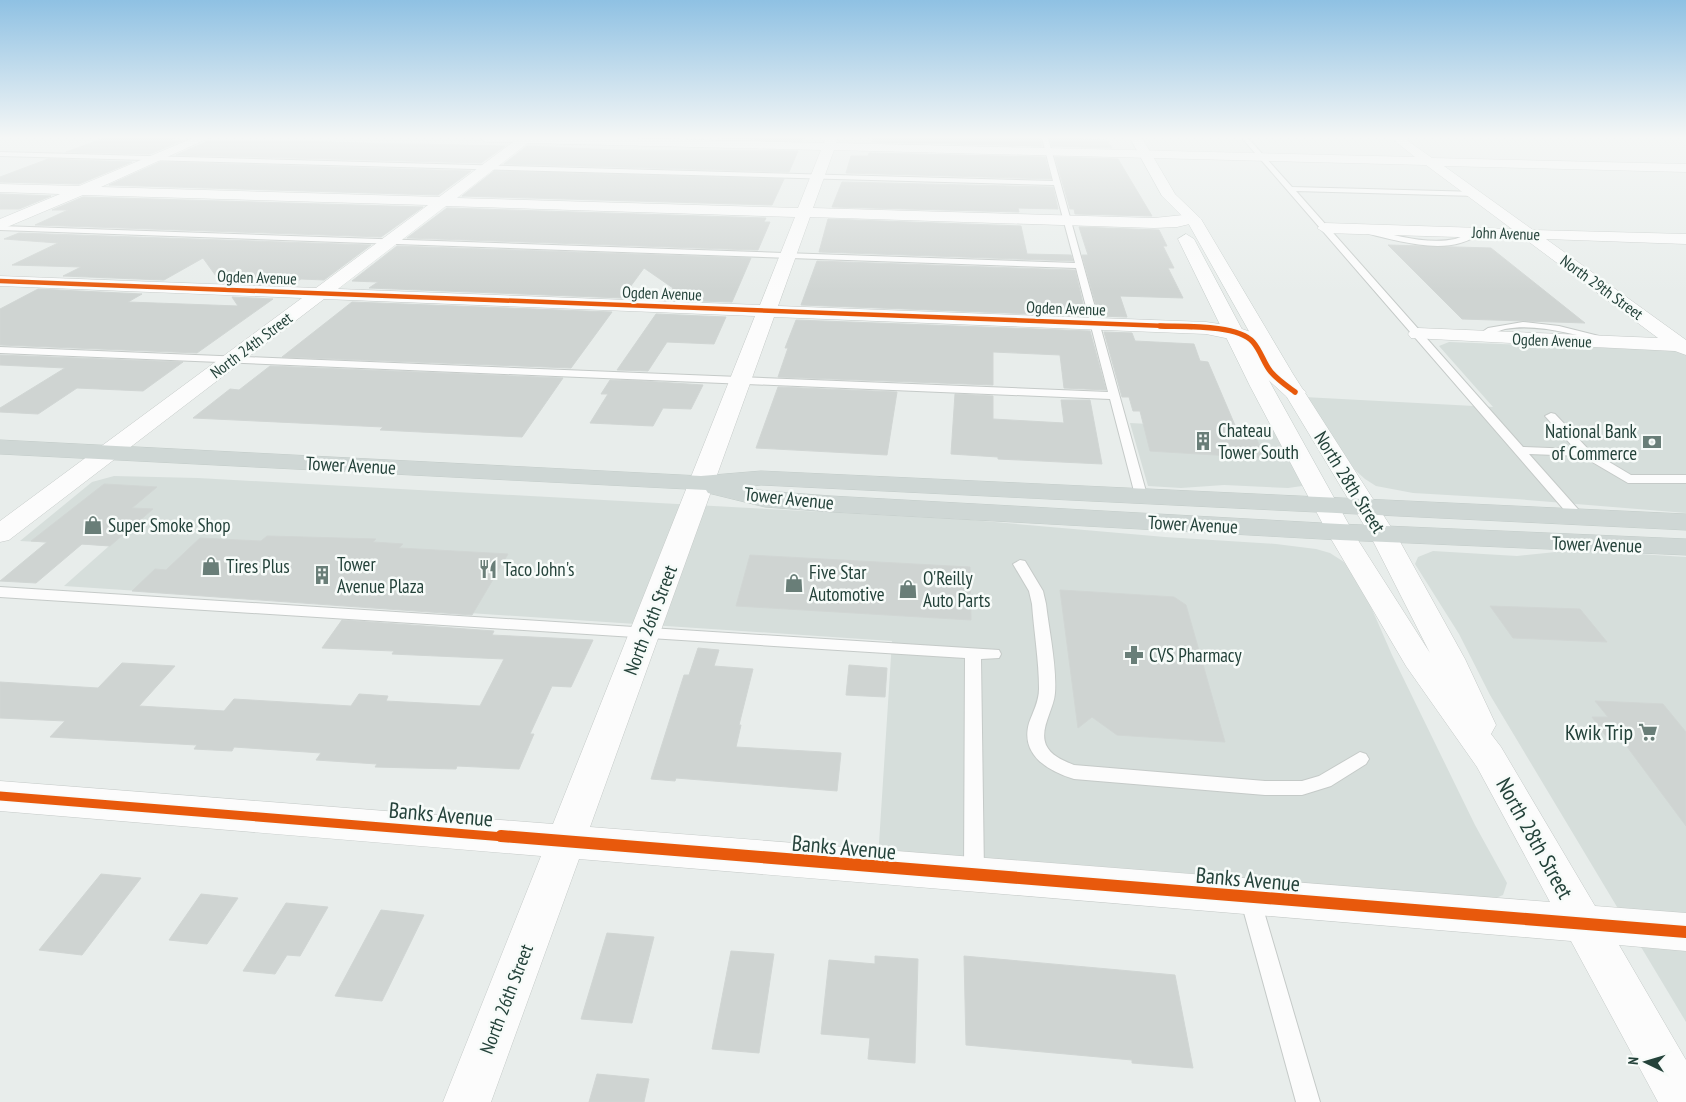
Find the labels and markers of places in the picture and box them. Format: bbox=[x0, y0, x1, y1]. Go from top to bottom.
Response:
place label: Chateau Tower South bbox=[1218, 418, 1299, 464]
place label: National Bank of Commerce bbox=[1545, 419, 1638, 465]
building icon: Chateau Tower South bbox=[1192, 430, 1214, 452]
bank icon: National Bank of Commerce bbox=[1641, 431, 1663, 453]
place label: Super Smoke Shop bbox=[108, 513, 230, 537]
shop icon: Super Smoke Shop bbox=[82, 514, 104, 536]
place label: Tower Avenue Plaza bbox=[337, 552, 424, 598]
place label: Tires Plus bbox=[226, 554, 290, 578]
shop icon: Tires Plus bbox=[200, 555, 222, 577]
place label: Taco John's bbox=[503, 557, 575, 581]
restaurant icon: Taco John's bbox=[477, 558, 499, 580]
place label: Five Star Automotive bbox=[809, 560, 885, 606]
building icon: Tower Avenue Plaza bbox=[311, 564, 333, 586]
place label: O'Reilly Auto Parts bbox=[923, 566, 991, 612]
shop icon: Five Star Automotive bbox=[783, 572, 805, 594]
shop icon: O'Reilly Auto Parts bbox=[897, 578, 919, 600]
place label: CVS Pharmacy bbox=[1149, 643, 1242, 667]
pharmacy icon: CVS Pharmacy bbox=[1123, 644, 1145, 666]
place label: Kwik Trip bbox=[1565, 718, 1633, 746]
supermarket icon: Kwik Trip bbox=[1637, 721, 1659, 743]

